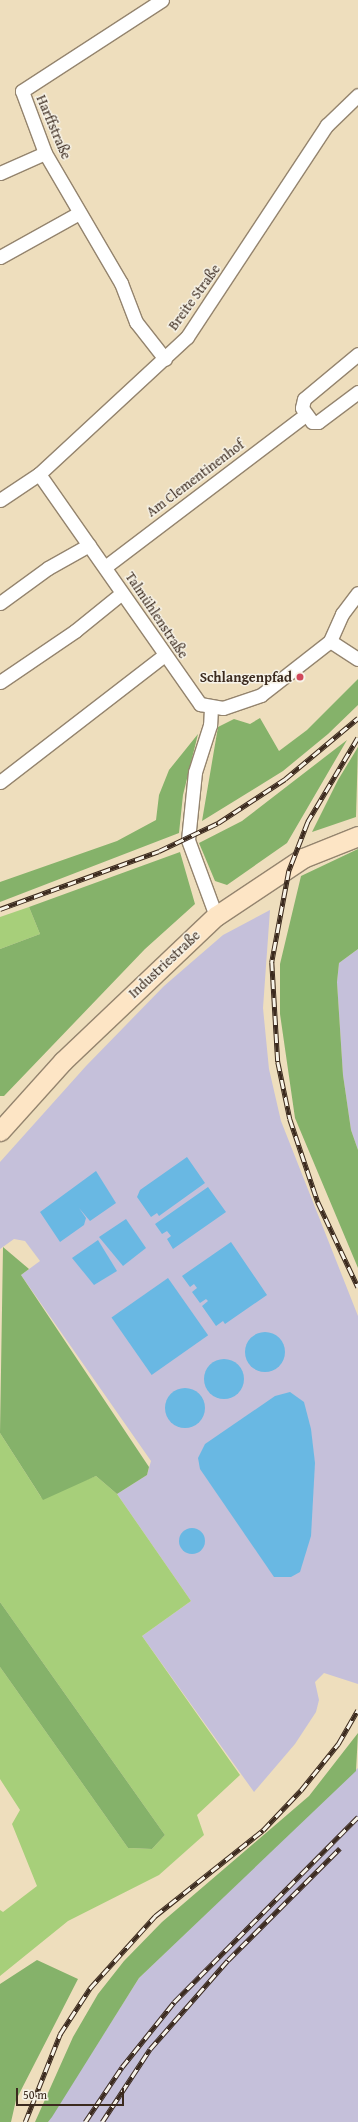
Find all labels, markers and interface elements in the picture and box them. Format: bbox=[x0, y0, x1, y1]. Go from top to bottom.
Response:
street label: Harffstraße bbox=[33, 92, 75, 162]
street label: Breite Straße bbox=[164, 261, 224, 333]
street label: Am Clementinenhof bbox=[143, 436, 247, 520]
street label: Talmühlenstraße bbox=[122, 569, 192, 661]
place label: Schlangenpfad bbox=[200, 669, 292, 685]
marker: Schlangenpfad bbox=[295, 672, 305, 682]
street label: Industriestraße bbox=[125, 927, 203, 1001]
scale bar bbox=[18, 2080, 126, 2106]
text: 50 m bbox=[23, 2086, 47, 2103]

